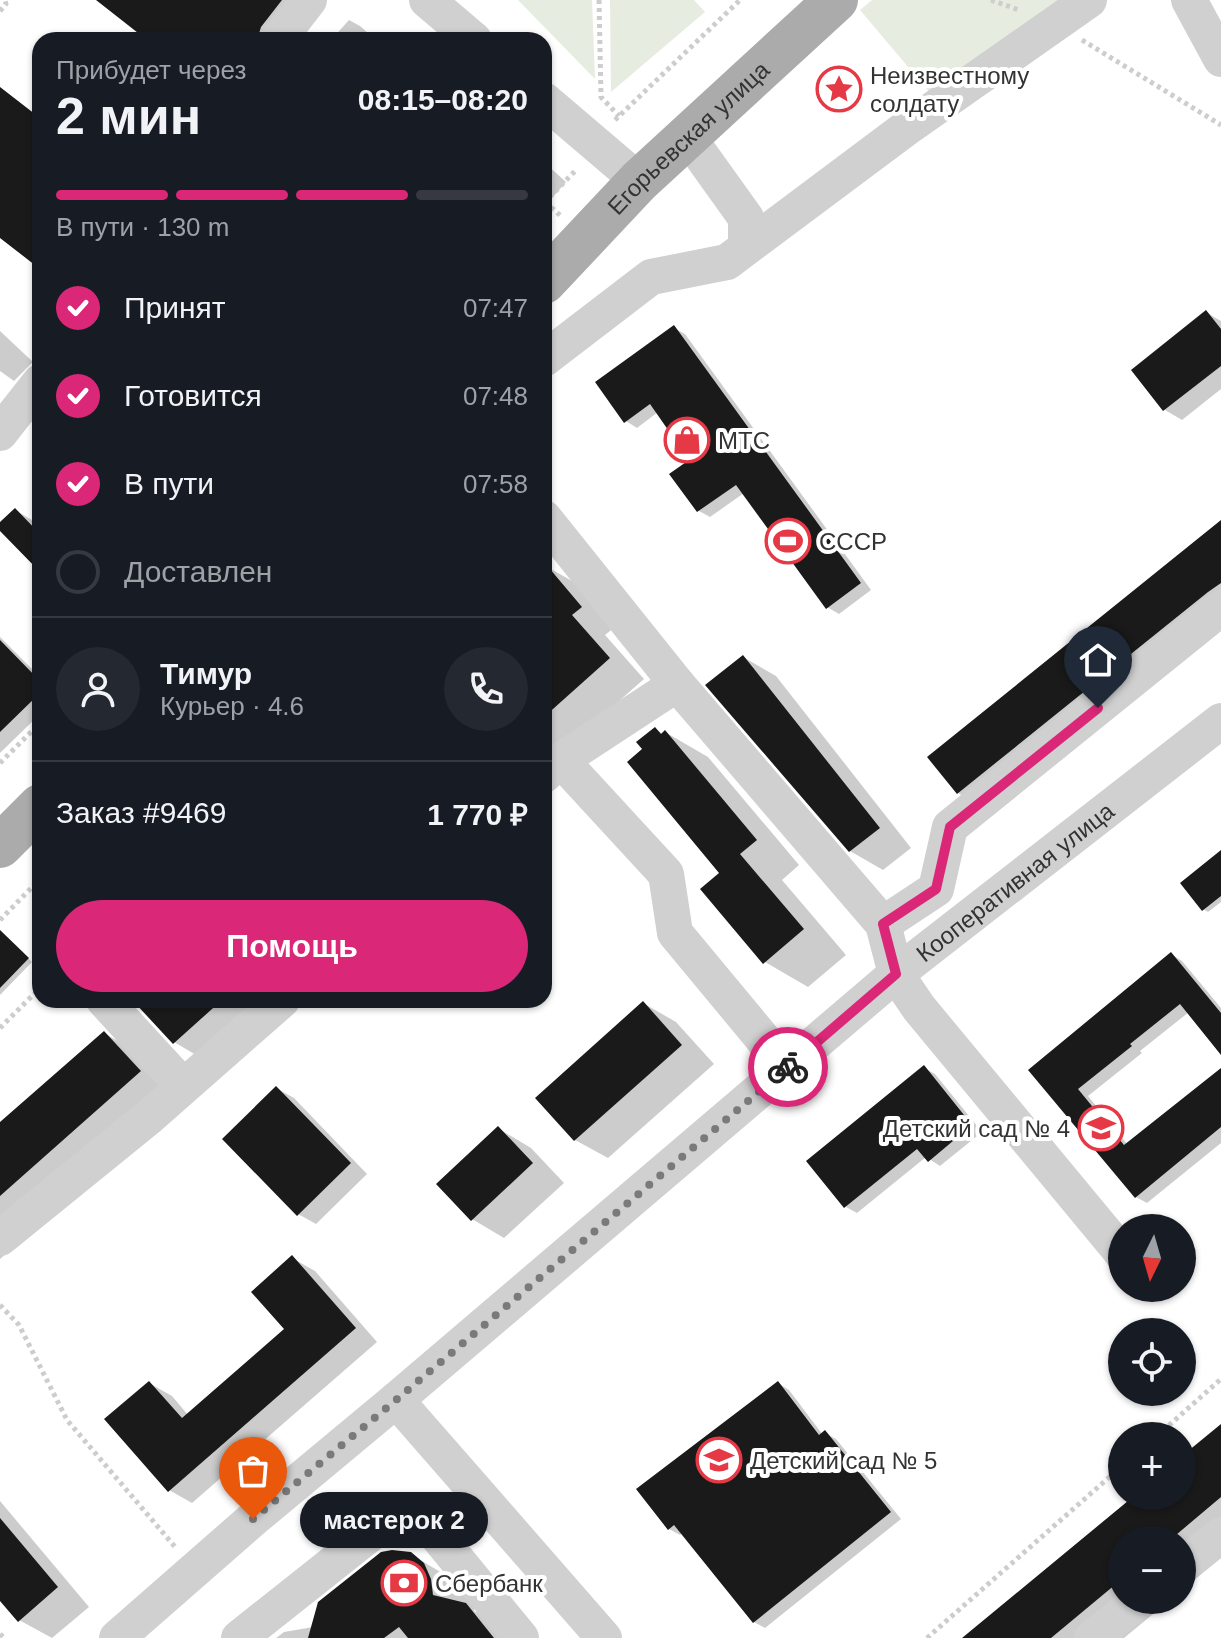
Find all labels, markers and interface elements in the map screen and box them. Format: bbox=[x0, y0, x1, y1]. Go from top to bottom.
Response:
text: Прибудет через bbox=[56, 55, 246, 85]
street label: Егорьевская улица bbox=[602, 55, 775, 220]
place label: Неизвестному солдату bbox=[870, 62, 1029, 117]
place icon: Неизвестному солдату bbox=[815, 65, 863, 113]
text: 08:15–08:20 bbox=[358, 83, 528, 116]
text: 2 мин bbox=[56, 87, 201, 145]
text: В пути · 130 m bbox=[56, 212, 229, 242]
icon: check bbox=[56, 286, 100, 330]
text: Принят bbox=[124, 291, 226, 324]
text: 07:47 bbox=[463, 293, 528, 323]
icon: check bbox=[56, 374, 100, 418]
text: Готовится bbox=[124, 379, 262, 412]
text: 07:48 bbox=[463, 381, 528, 411]
shop icon: МТС bbox=[663, 416, 711, 464]
place label: МТС bbox=[718, 427, 770, 454]
icon: check bbox=[56, 462, 100, 506]
text: В пути bbox=[124, 467, 214, 500]
text: 07:58 bbox=[463, 469, 528, 499]
sports icon: СССР bbox=[764, 517, 812, 565]
place label: СССР bbox=[819, 528, 887, 555]
text: Доставлен bbox=[124, 555, 272, 588]
pin bbox=[1064, 626, 1132, 708]
icon: home bbox=[1076, 638, 1120, 682]
button: person bbox=[56, 647, 140, 731]
button: phone bbox=[444, 647, 528, 731]
text: Тимур bbox=[160, 657, 252, 690]
text: Курьер · 4.6 bbox=[160, 691, 304, 721]
text: Заказ #9469 bbox=[56, 796, 226, 829]
street label: Кооперативная улица bbox=[911, 796, 1119, 967]
text: 1 770 ₽ bbox=[427, 798, 528, 831]
button: Помощь bbox=[56, 900, 528, 992]
courier bbox=[748, 1027, 828, 1107]
icon: bike bbox=[766, 1045, 810, 1089]
school or university icon: Детский сад № 4 bbox=[1077, 1104, 1125, 1152]
place label: Детский сад № 4 bbox=[883, 1115, 1070, 1142]
north arrow bbox=[1108, 1214, 1196, 1302]
map controls bbox=[1108, 1214, 1196, 1614]
button: locate bbox=[1108, 1318, 1196, 1406]
button: + bbox=[1108, 1422, 1196, 1510]
school or university icon: Детский сад № 5 bbox=[695, 1436, 743, 1484]
pin bbox=[219, 1437, 287, 1519]
place label: Детский сад № 5 bbox=[750, 1447, 937, 1474]
icon: bag bbox=[231, 1449, 275, 1493]
callout: мастерок 2 bbox=[301, 1491, 489, 1547]
text: мастерок 2 bbox=[323, 1505, 465, 1535]
button: − bbox=[1108, 1526, 1196, 1614]
bank icon: Сбербанк bbox=[380, 1559, 428, 1607]
place label: Сбербанк bbox=[435, 1570, 543, 1597]

